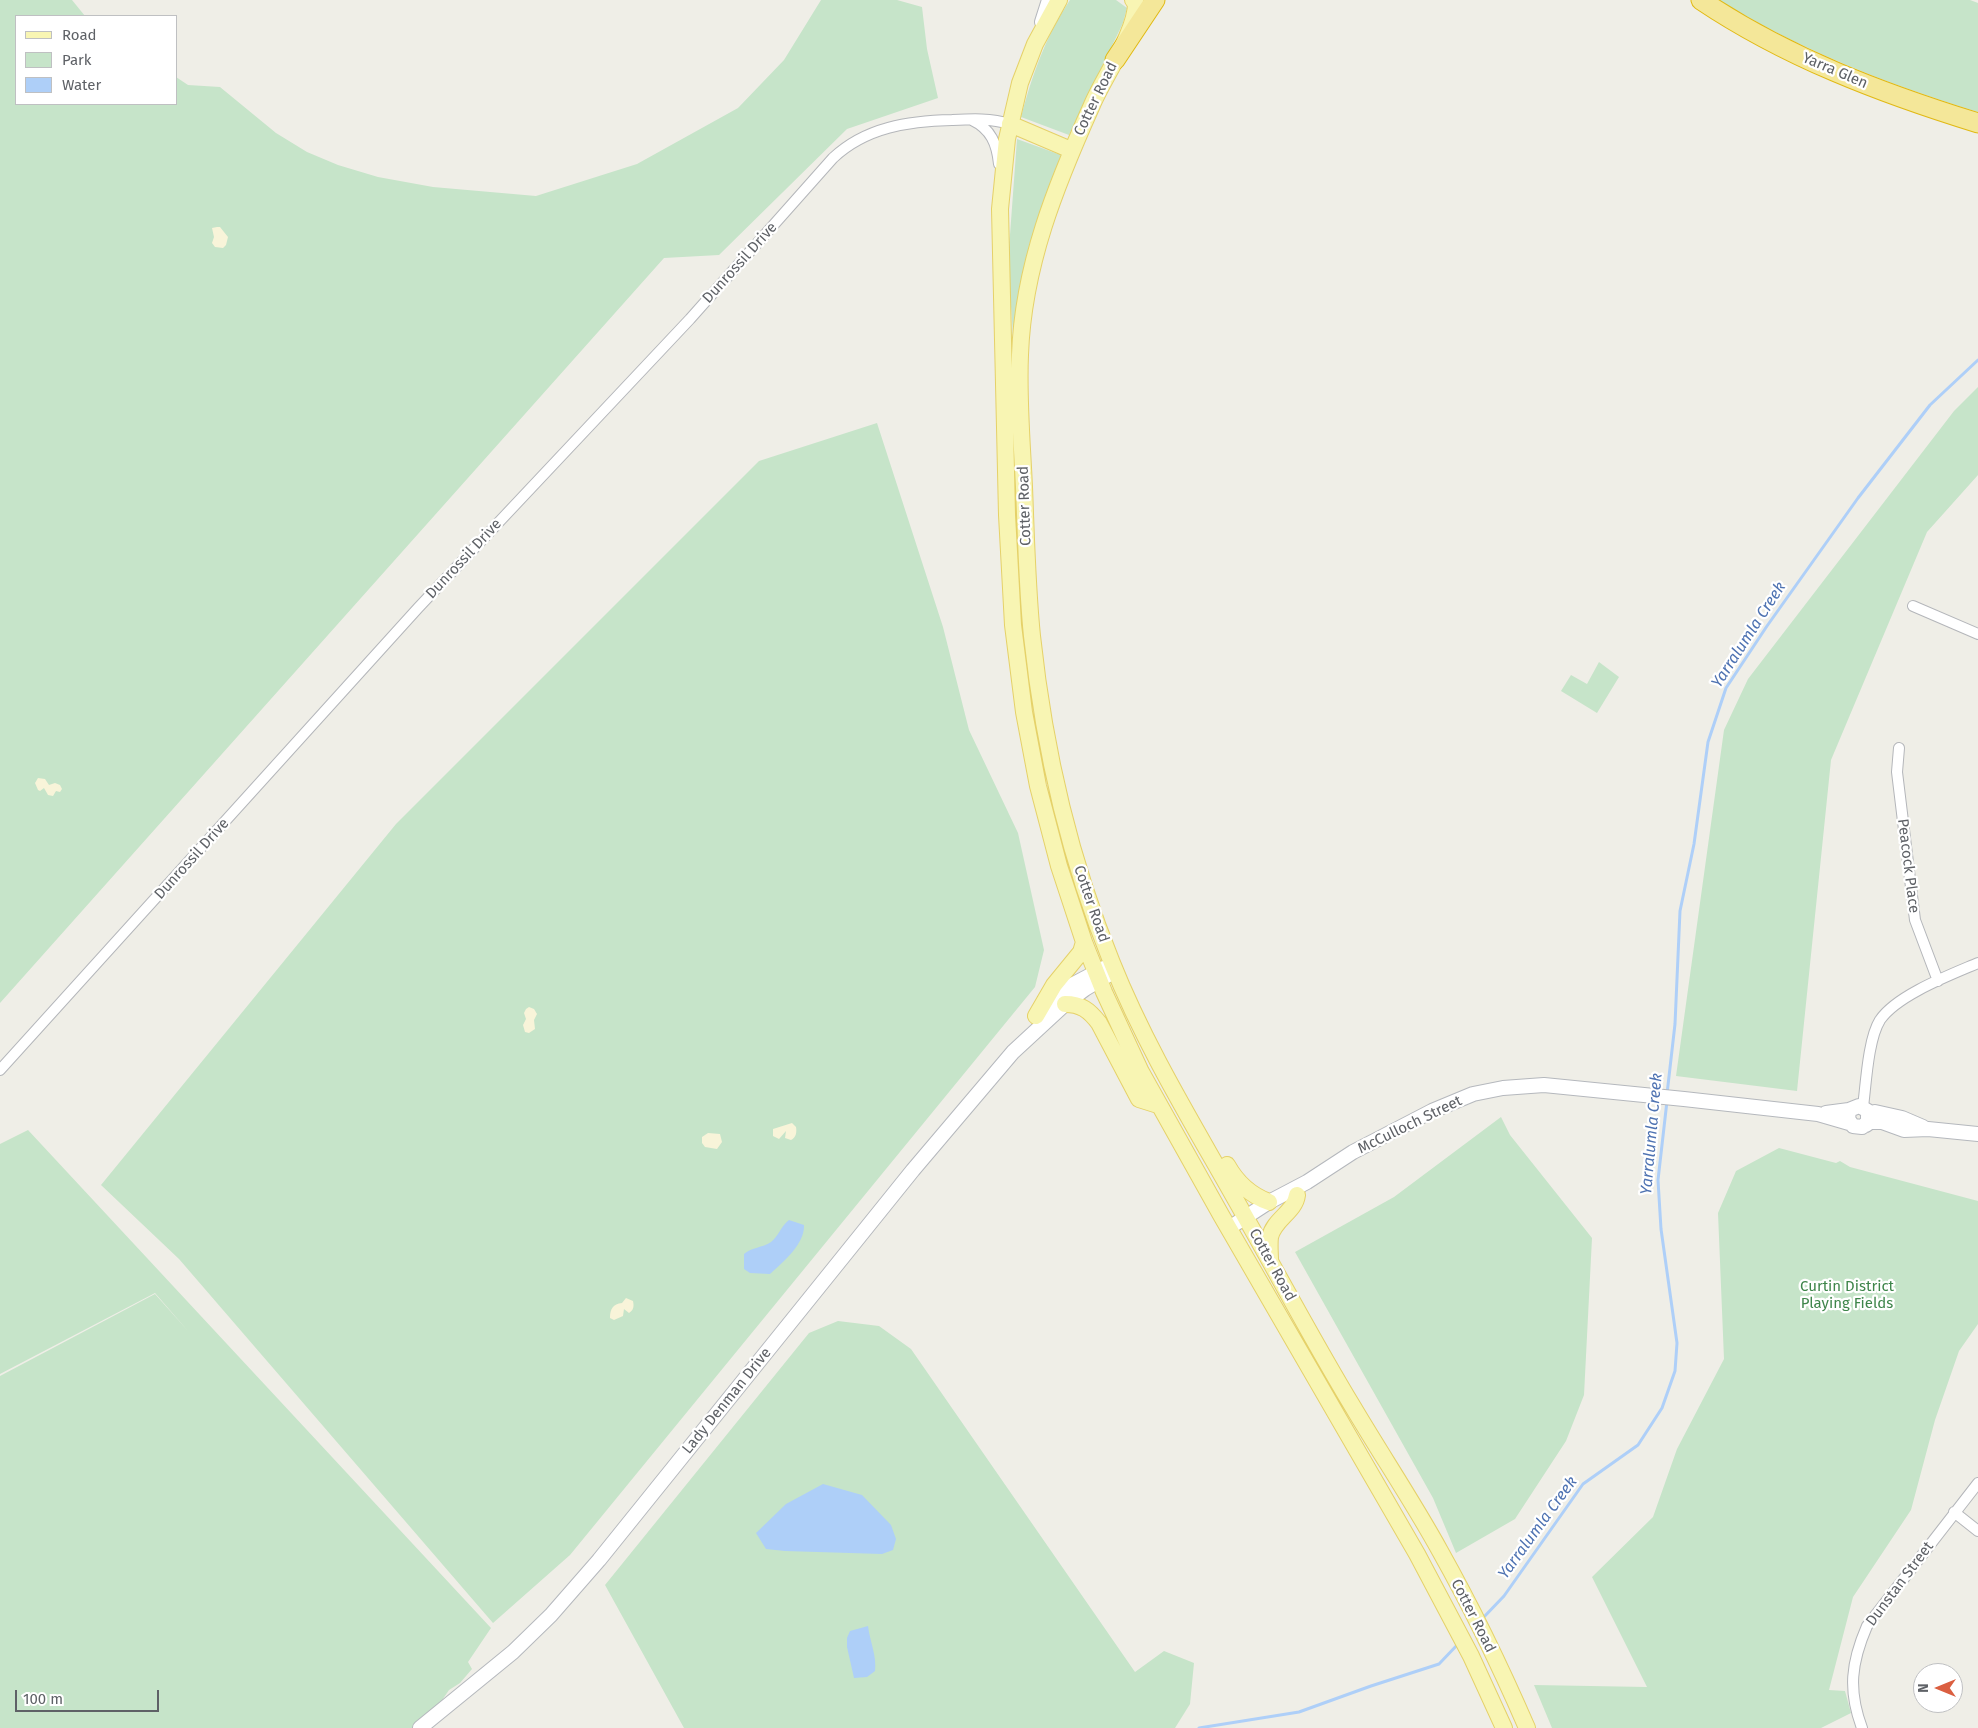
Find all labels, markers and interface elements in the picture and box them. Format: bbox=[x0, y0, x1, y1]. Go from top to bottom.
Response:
legend bbox=[15, 15, 178, 105]
text: Road bbox=[62, 26, 97, 44]
street label: Yarra Glen bbox=[1800, 49, 1870, 93]
text: Park bbox=[62, 51, 92, 69]
street label: Cotter Road bbox=[1070, 59, 1122, 139]
text: Water bbox=[62, 76, 101, 94]
street label: Dunrossil Drive bbox=[699, 219, 781, 307]
street label: Cotter Road bbox=[1015, 466, 1035, 546]
street label: Dunrossil Drive bbox=[422, 515, 506, 603]
water label: Yarralumla Creek bbox=[1708, 578, 1790, 692]
street label: Dunrossil Drive bbox=[151, 815, 233, 903]
street label: Peacock Place bbox=[1893, 818, 1923, 914]
street label: Cotter Road bbox=[1069, 863, 1113, 945]
water label: Yarralumla Creek bbox=[1637, 1072, 1667, 1196]
street label: McCulloch Street bbox=[1355, 1092, 1465, 1158]
street label: Cotter Road bbox=[1245, 1226, 1299, 1304]
park label: Curtin District Playing Fields bbox=[1800, 1278, 1894, 1313]
street label: Lady Denman Drive bbox=[679, 1344, 775, 1458]
water label: Yarralumla Creek bbox=[1494, 1473, 1582, 1583]
street label: Dunstan Street bbox=[1862, 1538, 1938, 1630]
street label: Cotter Road bbox=[1447, 1576, 1499, 1656]
north arrow bbox=[1913, 1663, 1963, 1713]
scale bar bbox=[18, 1680, 161, 1712]
text: N bbox=[1915, 1683, 1932, 1693]
text: 100 m bbox=[23, 1690, 63, 1708]

